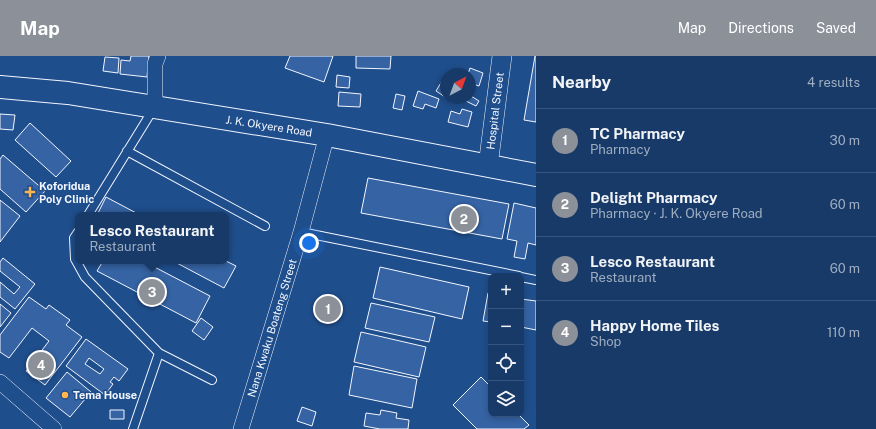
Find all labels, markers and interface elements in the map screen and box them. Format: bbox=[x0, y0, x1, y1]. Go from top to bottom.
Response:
text: Map bbox=[20, 17, 60, 39]
text: Map bbox=[678, 20, 706, 36]
text: Directions bbox=[728, 20, 794, 36]
text: Saved bbox=[816, 20, 856, 36]
north arrow bbox=[440, 68, 476, 104]
street label: Hospital Street bbox=[484, 72, 506, 150]
text: Nearby bbox=[552, 72, 611, 92]
text: 4 results bbox=[807, 75, 860, 90]
street label: J. K. Okyere Road bbox=[225, 113, 313, 139]
text: TC Pharmacy bbox=[590, 125, 685, 142]
text: 1 bbox=[562, 133, 568, 148]
text: 30 m bbox=[830, 133, 860, 148]
text: Pharmacy bbox=[590, 142, 650, 157]
place label: Koforidua Poly Clinic bbox=[39, 180, 94, 205]
marker: Koforidua Poly Clinic bbox=[24, 186, 36, 198]
text: Delight Pharmacy bbox=[590, 189, 718, 206]
text: 2 bbox=[561, 197, 569, 212]
text: 60 m bbox=[830, 197, 860, 212]
pin: 2 bbox=[451, 204, 477, 234]
text: Pharmacy · J. K. Okyere Road bbox=[590, 206, 763, 221]
popup bbox=[75, 212, 229, 264]
text: Lesco Restaurant bbox=[90, 222, 214, 239]
your location bbox=[299, 233, 319, 253]
text: Restaurant bbox=[90, 239, 156, 254]
text: Lesco Restaurant bbox=[590, 253, 715, 270]
street label: Nana Kwaku Boateng Street bbox=[245, 257, 299, 399]
text: 3 bbox=[561, 261, 569, 276]
text: 60 m bbox=[830, 261, 860, 276]
text: Restaurant bbox=[590, 270, 656, 285]
map controls bbox=[488, 273, 524, 417]
button: + bbox=[488, 273, 524, 309]
pin: 3 bbox=[139, 277, 165, 307]
pin: 1 bbox=[315, 294, 341, 324]
button: − bbox=[488, 309, 524, 345]
text: Happy Home Tiles bbox=[590, 317, 719, 334]
text: 4 bbox=[561, 325, 569, 340]
text: 110 m bbox=[827, 325, 860, 340]
text: Shop bbox=[590, 334, 621, 349]
button: locate bbox=[488, 345, 524, 381]
pin: 4 bbox=[28, 350, 54, 380]
button: layers bbox=[488, 381, 524, 417]
place label: Tema House bbox=[73, 389, 137, 401]
marker: Tema House bbox=[60, 390, 70, 400]

